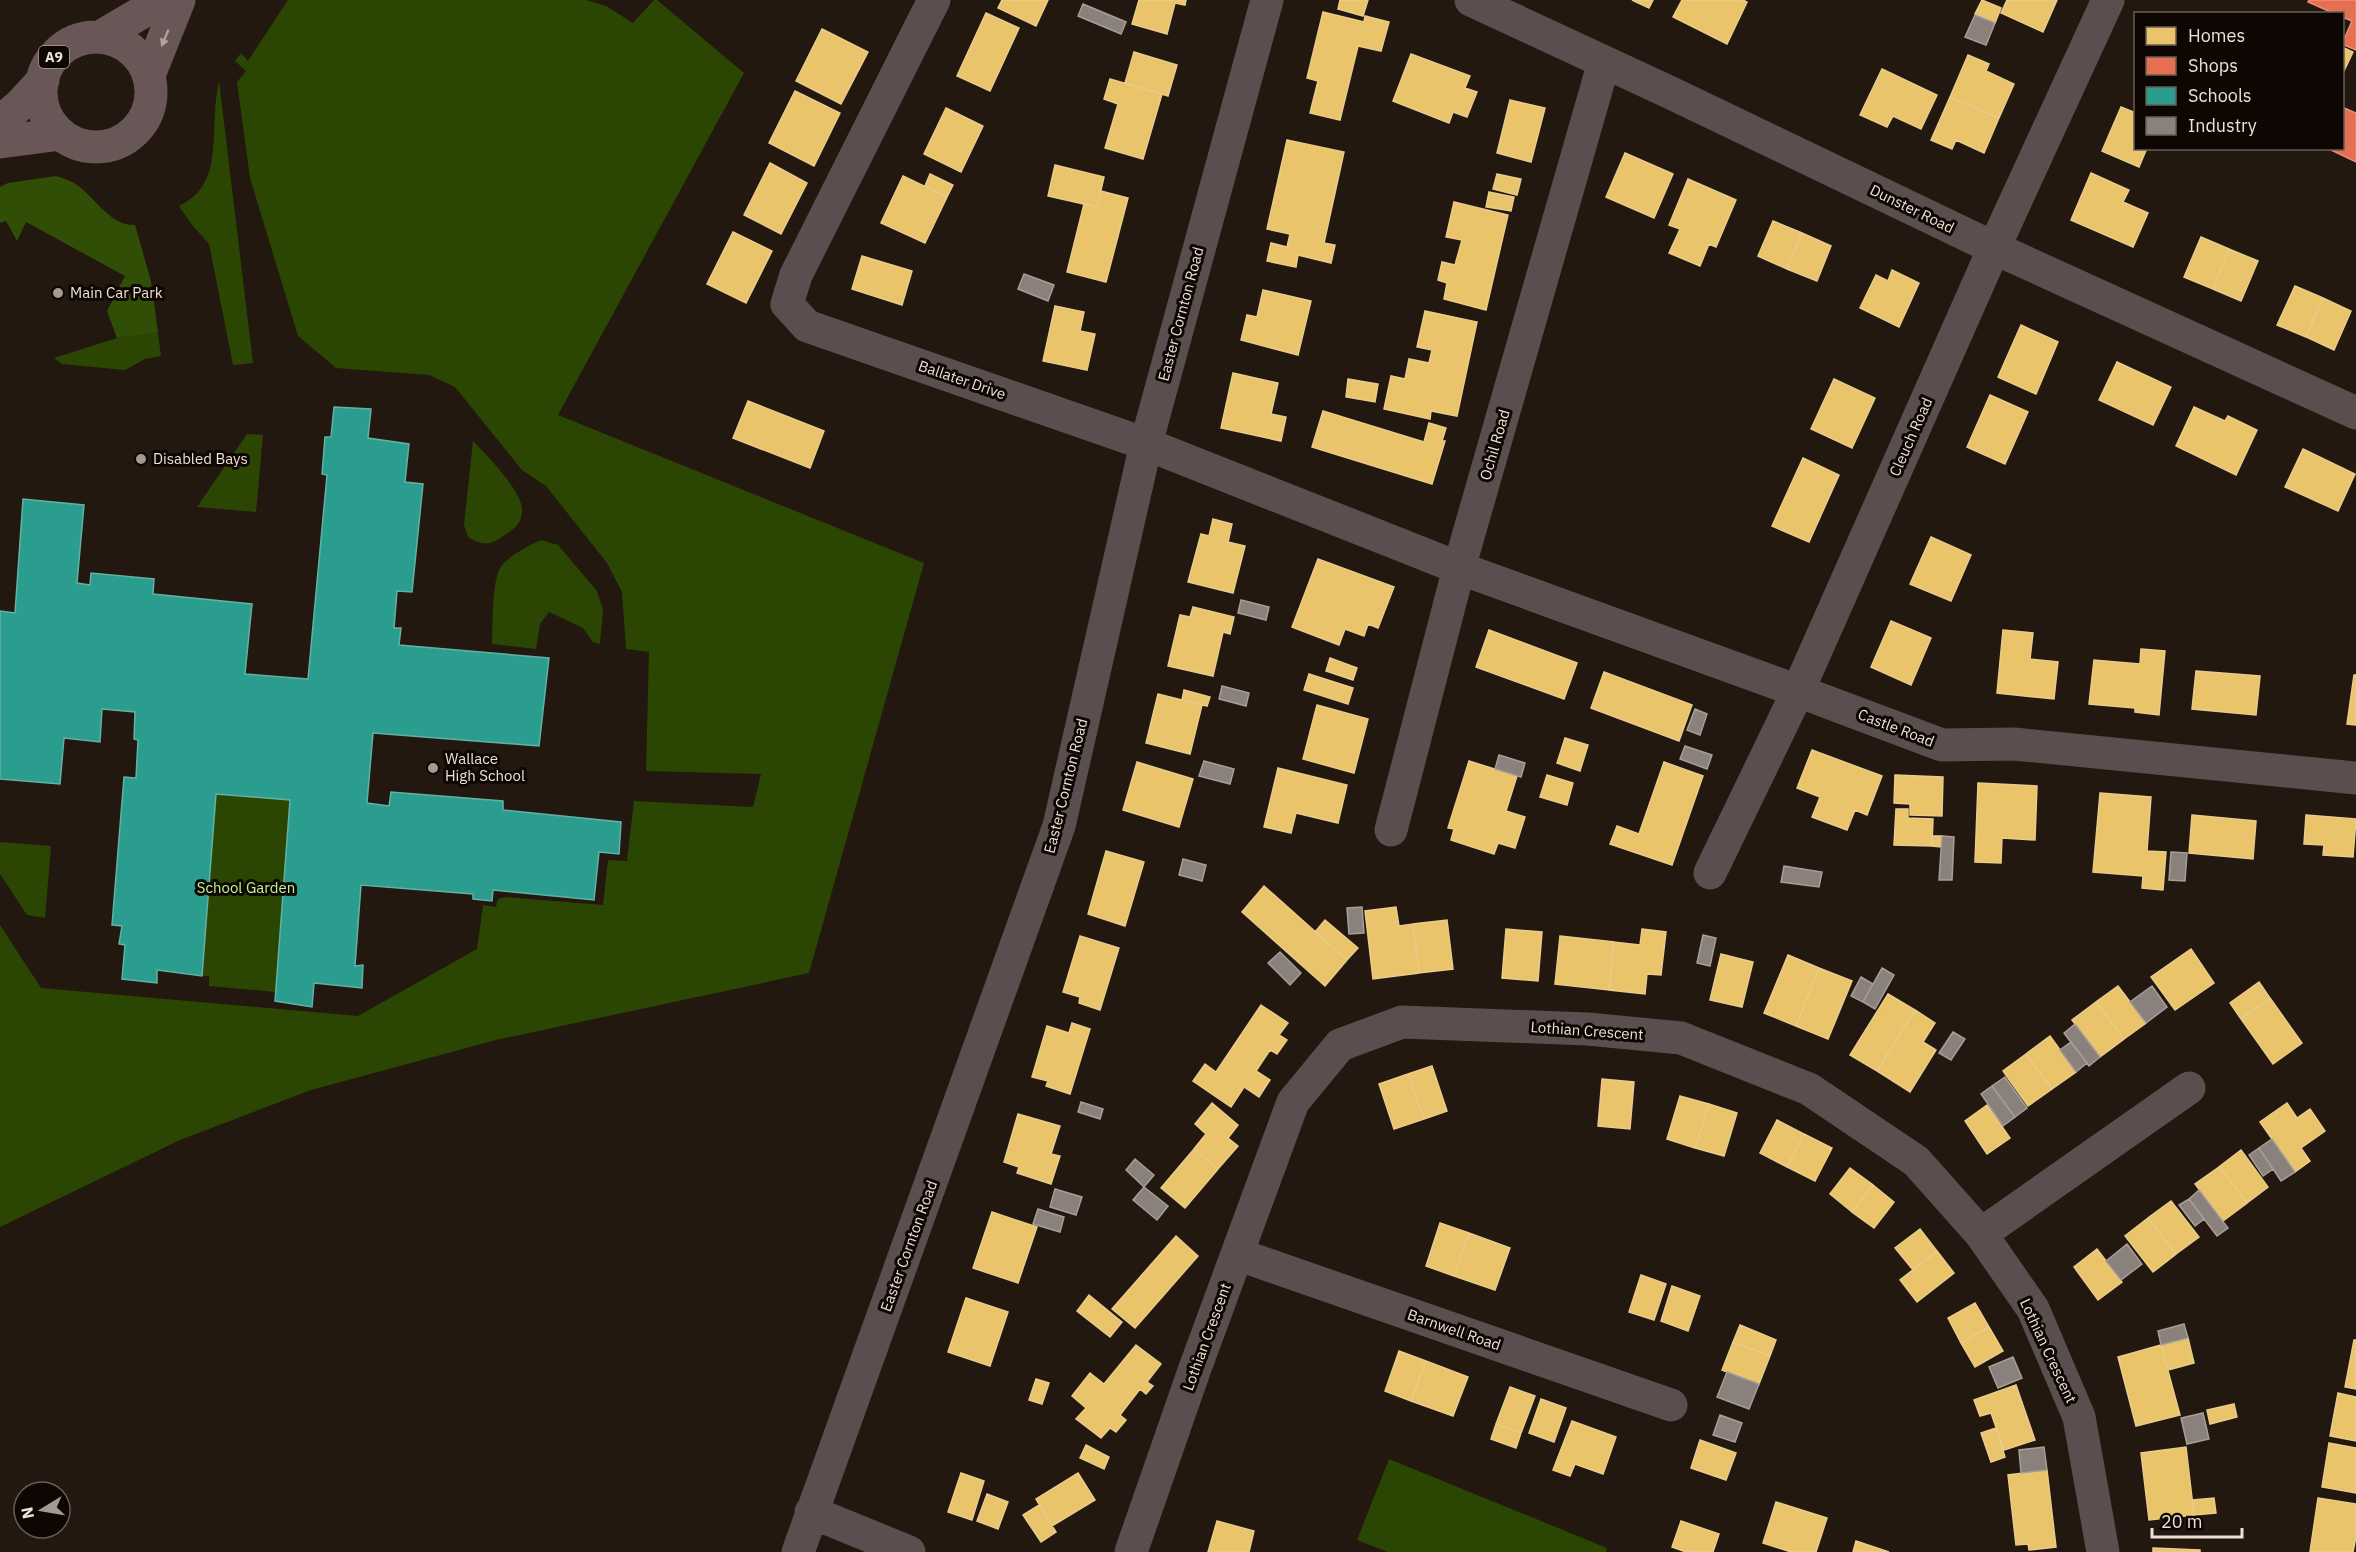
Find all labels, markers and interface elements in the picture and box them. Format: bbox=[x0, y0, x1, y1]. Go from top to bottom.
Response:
legend bbox=[2134, 12, 2344, 150]
text: Homes bbox=[2188, 24, 2245, 47]
one-way arrow bbox=[160, 29, 169, 46]
road number: A9 bbox=[39, 46, 69, 68]
text: Shops bbox=[2188, 54, 2238, 77]
text: Schools bbox=[2188, 84, 2252, 107]
text: Industry bbox=[2188, 114, 2257, 137]
street label: Dunster Road bbox=[1867, 180, 1957, 237]
street label: Easter Cornton Road bbox=[1153, 245, 1208, 383]
place label: Main Car Park bbox=[70, 283, 163, 302]
marker: Main Car Park bbox=[51, 286, 65, 300]
street label: Ballater Drive bbox=[916, 356, 1008, 403]
street label: Cleuch Road bbox=[1885, 394, 1936, 479]
street label: Ochil Road bbox=[1475, 407, 1514, 482]
place label: Disabled Bays bbox=[153, 449, 248, 468]
marker: Disabled Bays bbox=[134, 452, 148, 466]
street label: Castle Road bbox=[1855, 704, 1937, 751]
street label: Easter Cornton Road bbox=[1040, 716, 1091, 855]
place label: Wallace High School bbox=[445, 749, 525, 785]
marker: Wallace High School bbox=[426, 761, 440, 775]
park label: School Garden bbox=[197, 878, 295, 897]
street label: Lothian Crescent bbox=[1530, 1017, 1644, 1044]
street label: Easter Cornton Road bbox=[876, 1178, 941, 1314]
street label: Lothian Crescent bbox=[1178, 1280, 1235, 1393]
street label: Lothian Crescent bbox=[2016, 1296, 2081, 1406]
street label: Barnwell Road bbox=[1405, 1305, 1503, 1354]
north arrow bbox=[12, 1480, 72, 1540]
scale bar bbox=[2152, 1501, 2242, 1539]
text: N bbox=[16, 1505, 38, 1520]
text: 20 m bbox=[2161, 1510, 2203, 1533]

